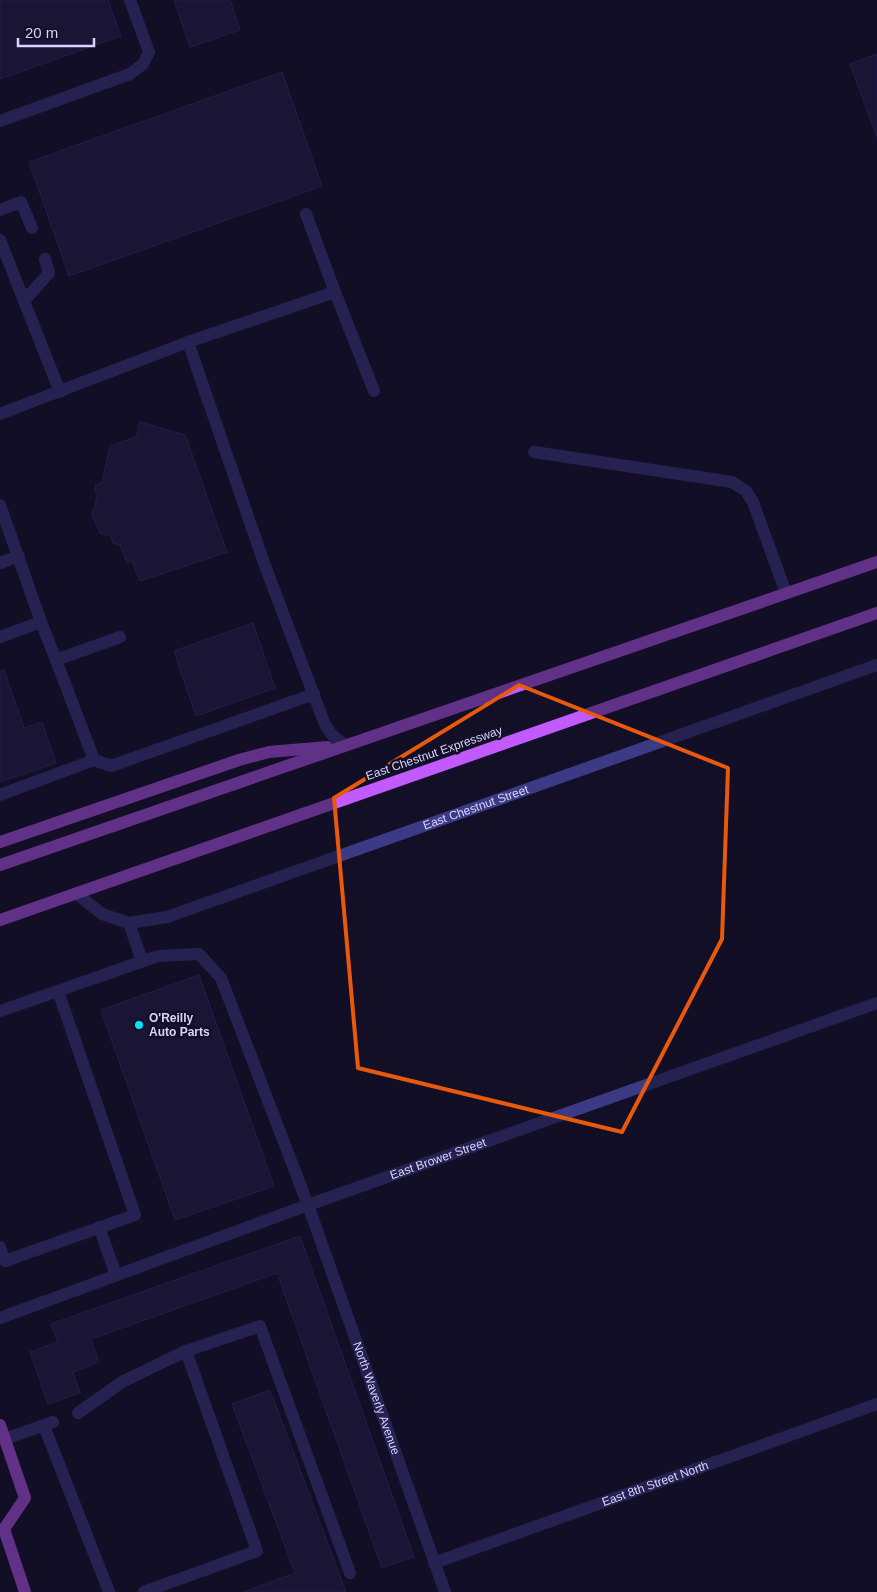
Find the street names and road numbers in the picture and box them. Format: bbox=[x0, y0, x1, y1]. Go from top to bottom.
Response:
street label: East Chestnut Expressway bbox=[364, 723, 504, 783]
street label: East Chestnut Street bbox=[421, 782, 531, 833]
street label: East Brower Street bbox=[388, 1135, 488, 1182]
street label: North Waverly Avenue bbox=[350, 1340, 403, 1457]
street label: East 8th Street North bbox=[600, 1458, 710, 1509]

